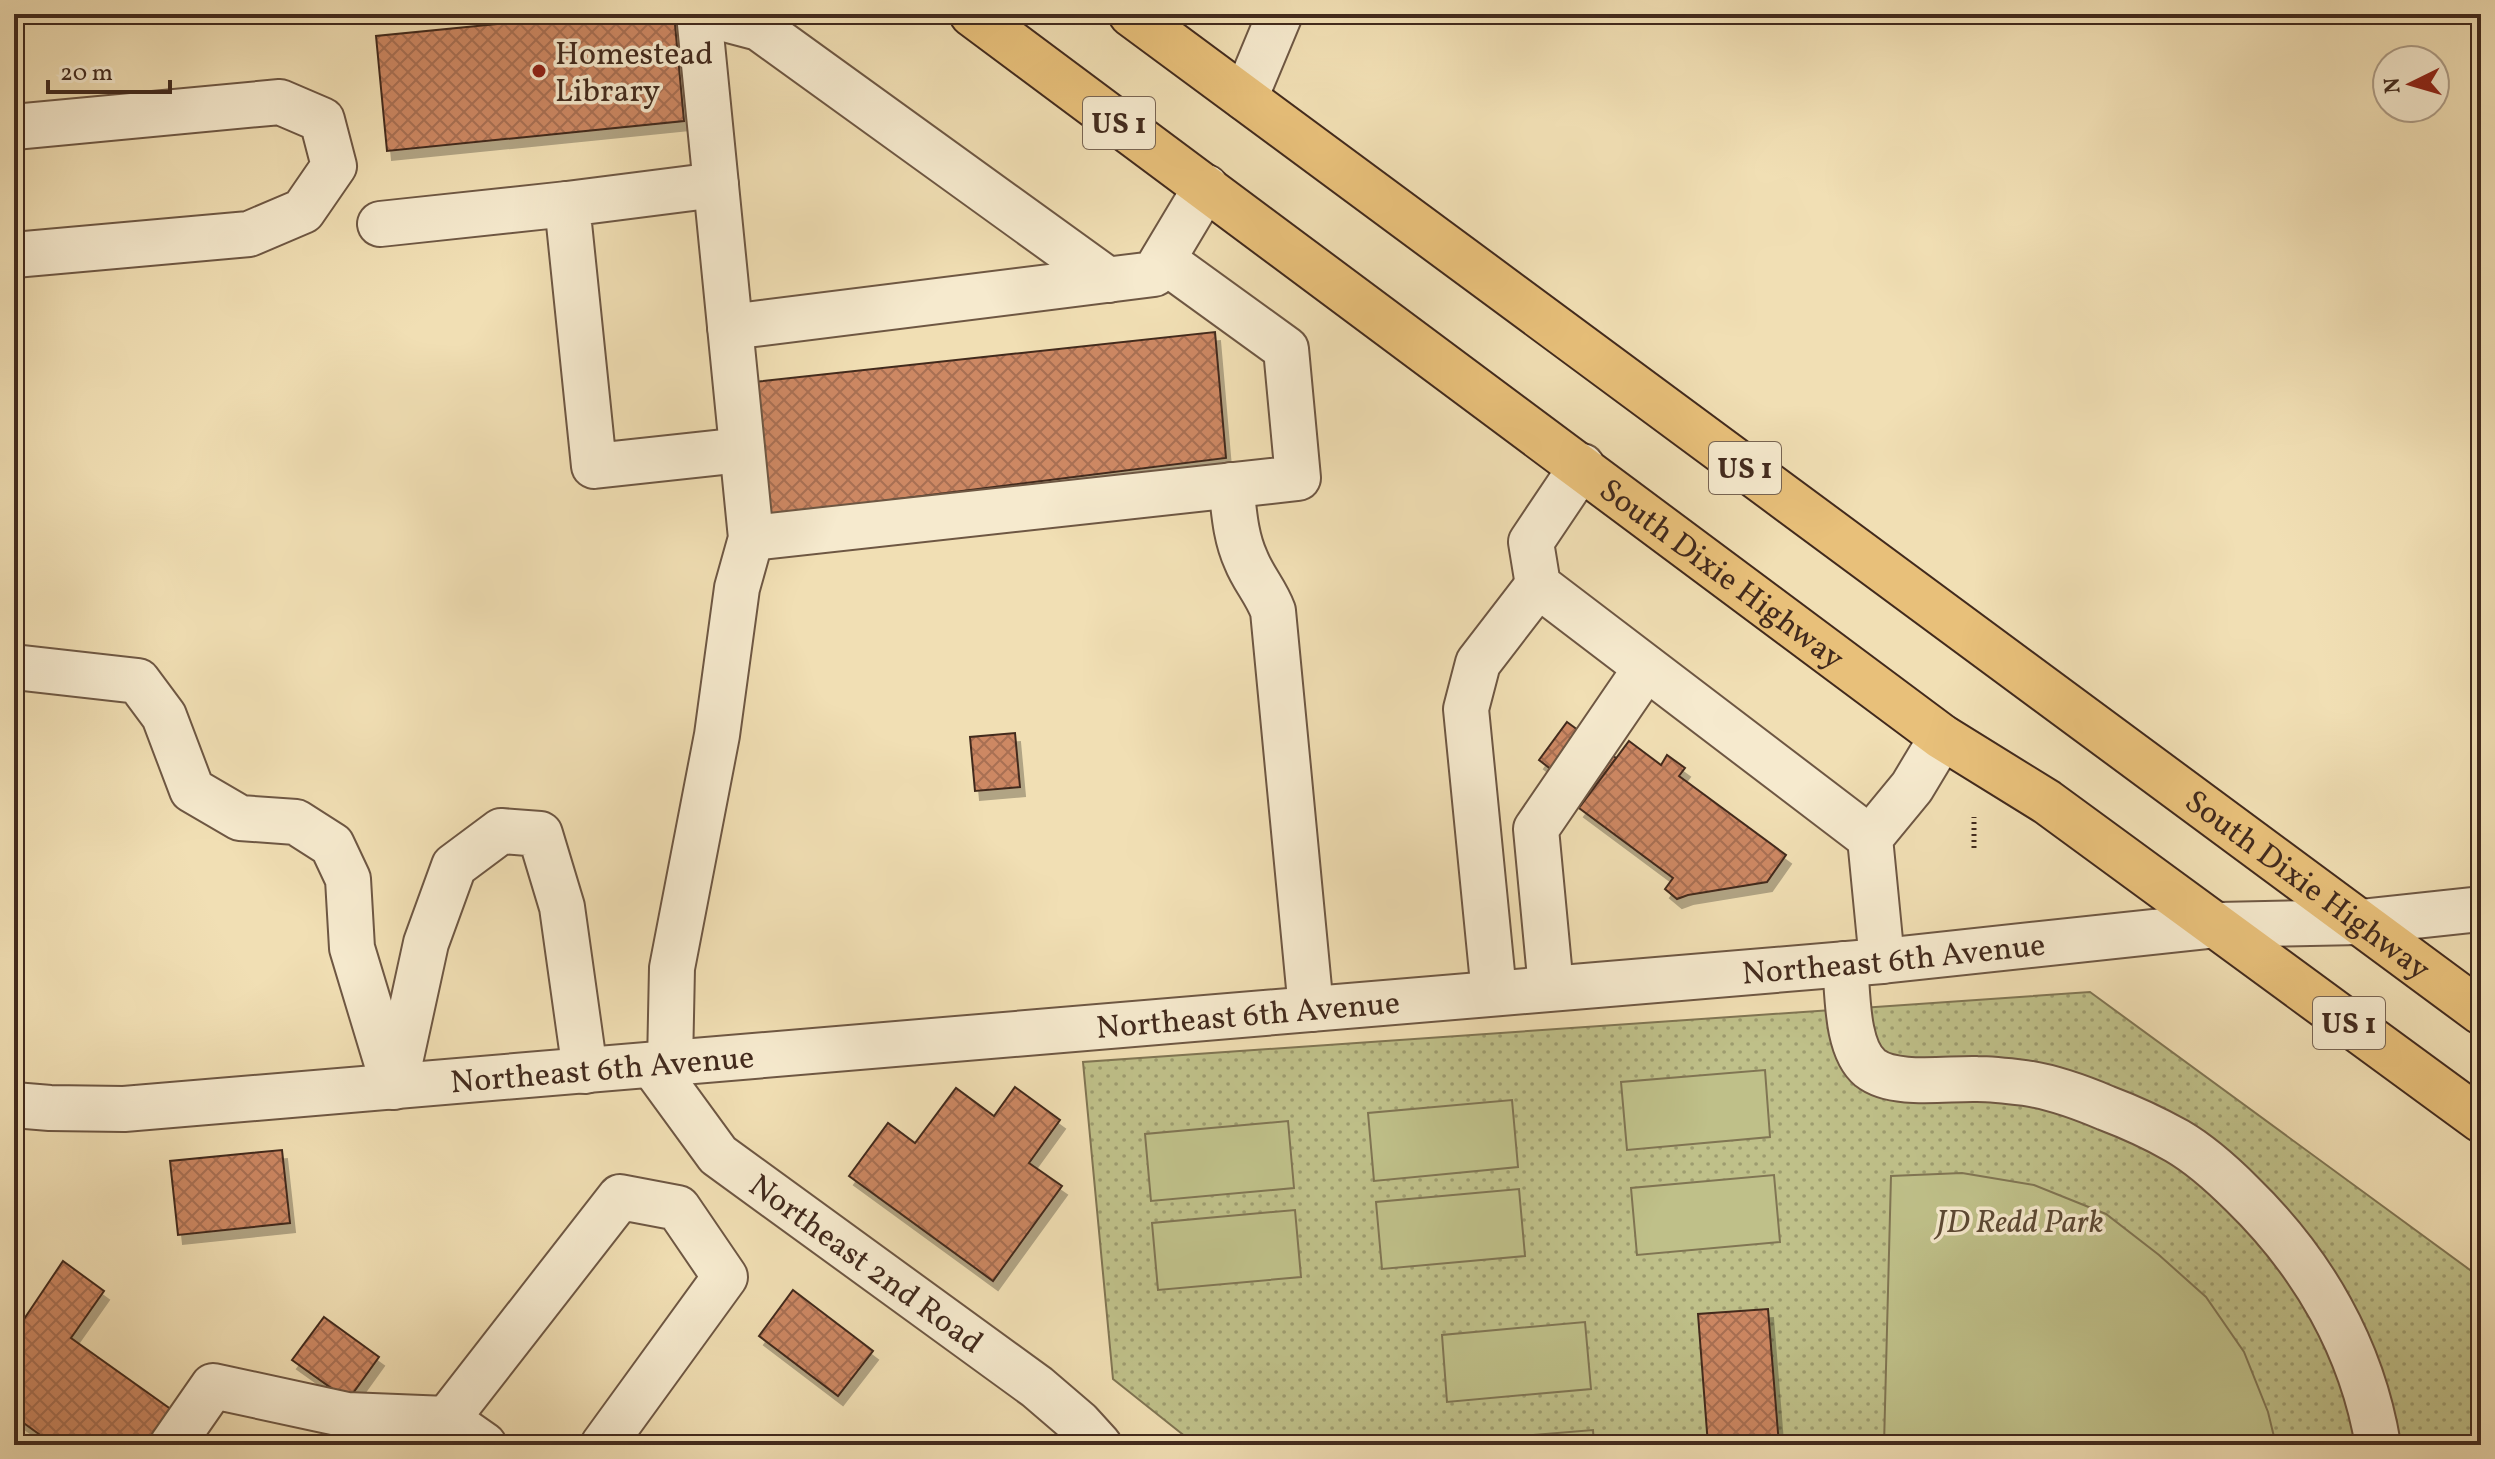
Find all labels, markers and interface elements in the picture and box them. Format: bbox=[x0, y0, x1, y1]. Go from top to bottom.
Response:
place label: Homestead Library bbox=[555, 34, 713, 115]
scale bar bbox=[48, 44, 170, 94]
north arrow bbox=[2371, 44, 2451, 124]
text: 20 m bbox=[60, 57, 113, 91]
marker: Homestead Library bbox=[530, 62, 548, 80]
text: N bbox=[2377, 76, 2410, 95]
road number: US 1 bbox=[1083, 97, 1155, 149]
road number: US 1 bbox=[1709, 442, 1781, 494]
street label: South Dixie Highway bbox=[1589, 470, 1852, 682]
street label: South Dixie Highway bbox=[2175, 781, 2438, 992]
street label: Northeast 6th Avenue bbox=[1740, 925, 2048, 998]
street label: Northeast 6th Avenue bbox=[1095, 983, 1402, 1052]
road number: US 1 bbox=[2313, 997, 2385, 1049]
street label: Northeast 6th Avenue bbox=[449, 1037, 756, 1106]
street label: Northeast 2nd Road bbox=[739, 1165, 991, 1366]
park label: JD Redd Park bbox=[1933, 1202, 2104, 1246]

